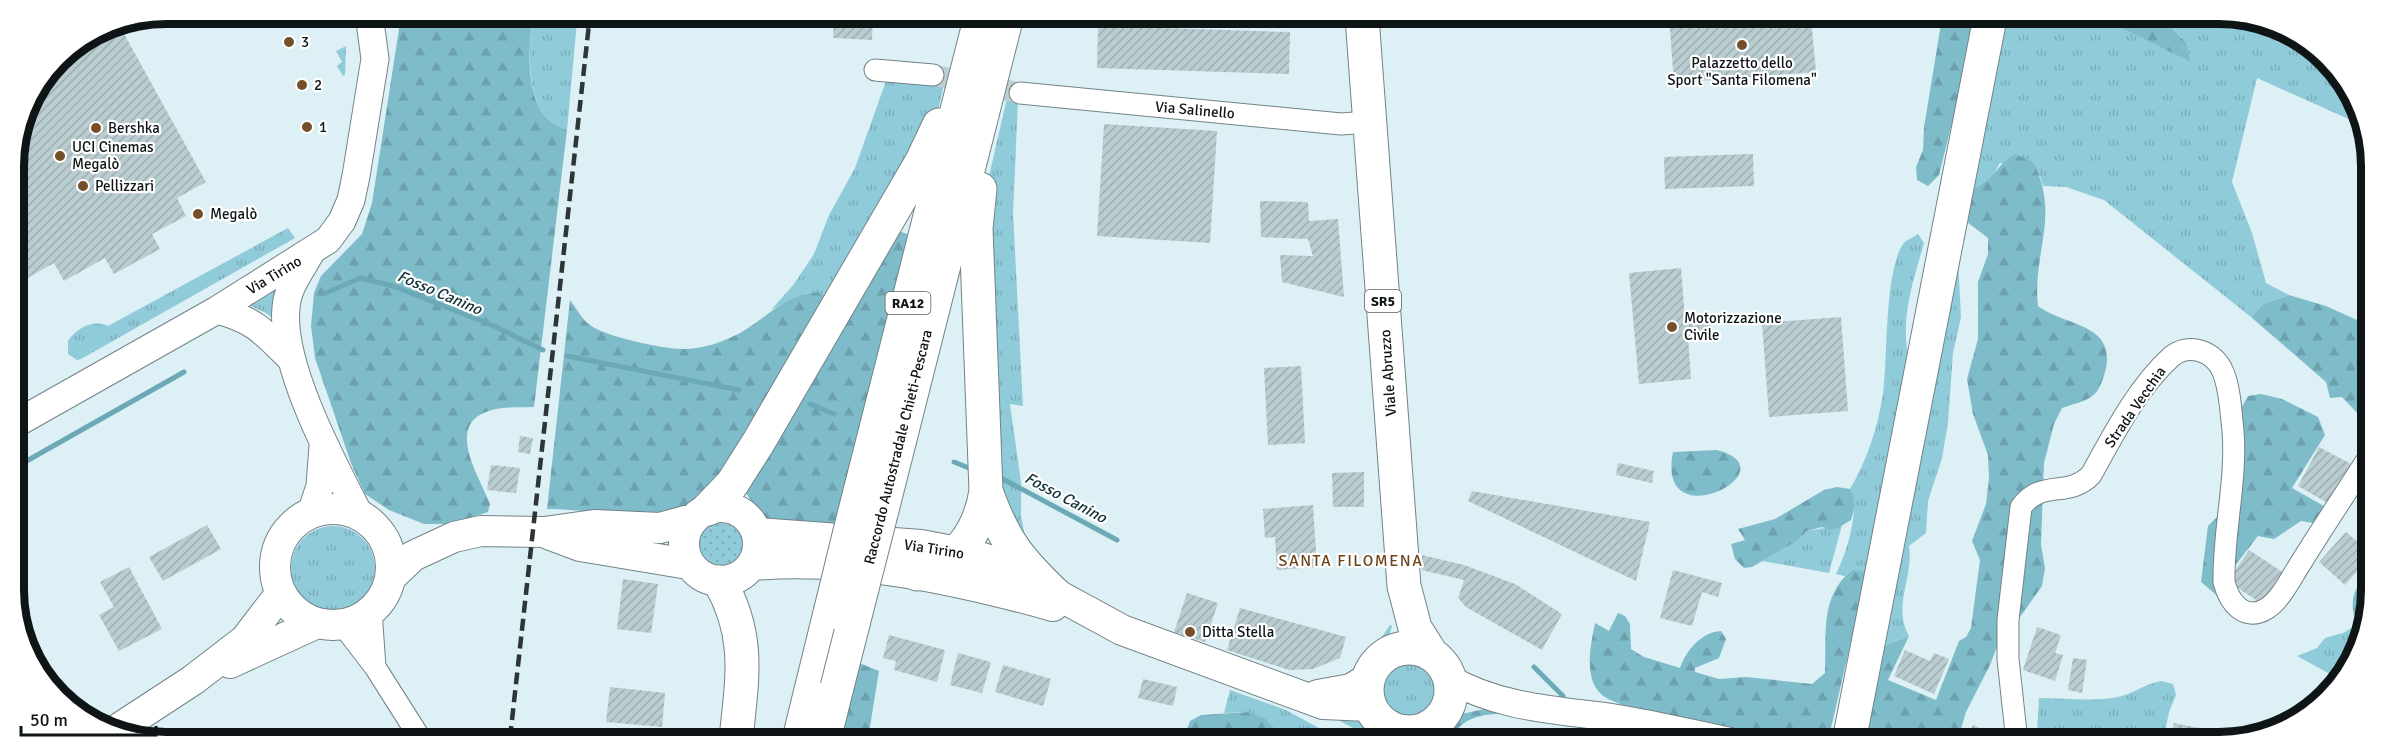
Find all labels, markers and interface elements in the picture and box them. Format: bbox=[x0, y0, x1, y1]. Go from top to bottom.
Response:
place label: 3 bbox=[301, 33, 309, 51]
marker: 3 bbox=[282, 35, 296, 49]
marker: Palazzetto dello Sport "Santa Filomena" bbox=[1735, 38, 1749, 52]
place label: Palazzetto dello Sport "Santa Filomena" bbox=[1667, 54, 1817, 89]
place label: 2 bbox=[314, 76, 322, 94]
marker: 2 bbox=[295, 78, 309, 92]
street label: Via Salinello bbox=[1154, 98, 1236, 122]
place label: 1 bbox=[319, 118, 327, 136]
place label: Bershka bbox=[108, 119, 160, 137]
marker: 1 bbox=[300, 120, 314, 134]
marker: Bershka bbox=[89, 121, 103, 135]
place label: UCI Cinemas Megalò bbox=[72, 138, 154, 173]
marker: UCI Cinemas Megalò bbox=[53, 149, 67, 163]
place label: Pellizzari bbox=[95, 177, 154, 195]
marker: Pellizzari bbox=[76, 179, 90, 193]
place label: Megalò bbox=[210, 205, 257, 223]
marker: Megalò bbox=[191, 207, 205, 221]
street label: Via Tirino bbox=[243, 252, 305, 298]
water label: Fosso Canino bbox=[394, 266, 485, 320]
road number: SR5 bbox=[1365, 290, 1401, 312]
road number: RA12 bbox=[886, 292, 930, 314]
place label: Motorizzazione Civile bbox=[1684, 309, 1782, 344]
marker: Motorizzazione Civile bbox=[1665, 320, 1679, 334]
street label: Raccordo Autostradale Chieti-Pescara bbox=[860, 328, 936, 566]
street label: Viale Abruzzo bbox=[1376, 329, 1400, 417]
street label: Strada Vecchia bbox=[2100, 363, 2170, 451]
water label: Fosso Canino bbox=[1021, 468, 1110, 528]
street label: Via Tirino bbox=[903, 535, 966, 563]
district label: SANTA FILOMENA bbox=[1279, 551, 1423, 571]
place label: Ditta Stella bbox=[1202, 623, 1274, 641]
marker: Ditta Stella bbox=[1183, 625, 1197, 639]
scale bar bbox=[21, 699, 156, 737]
text: 50 m bbox=[30, 709, 68, 731]

